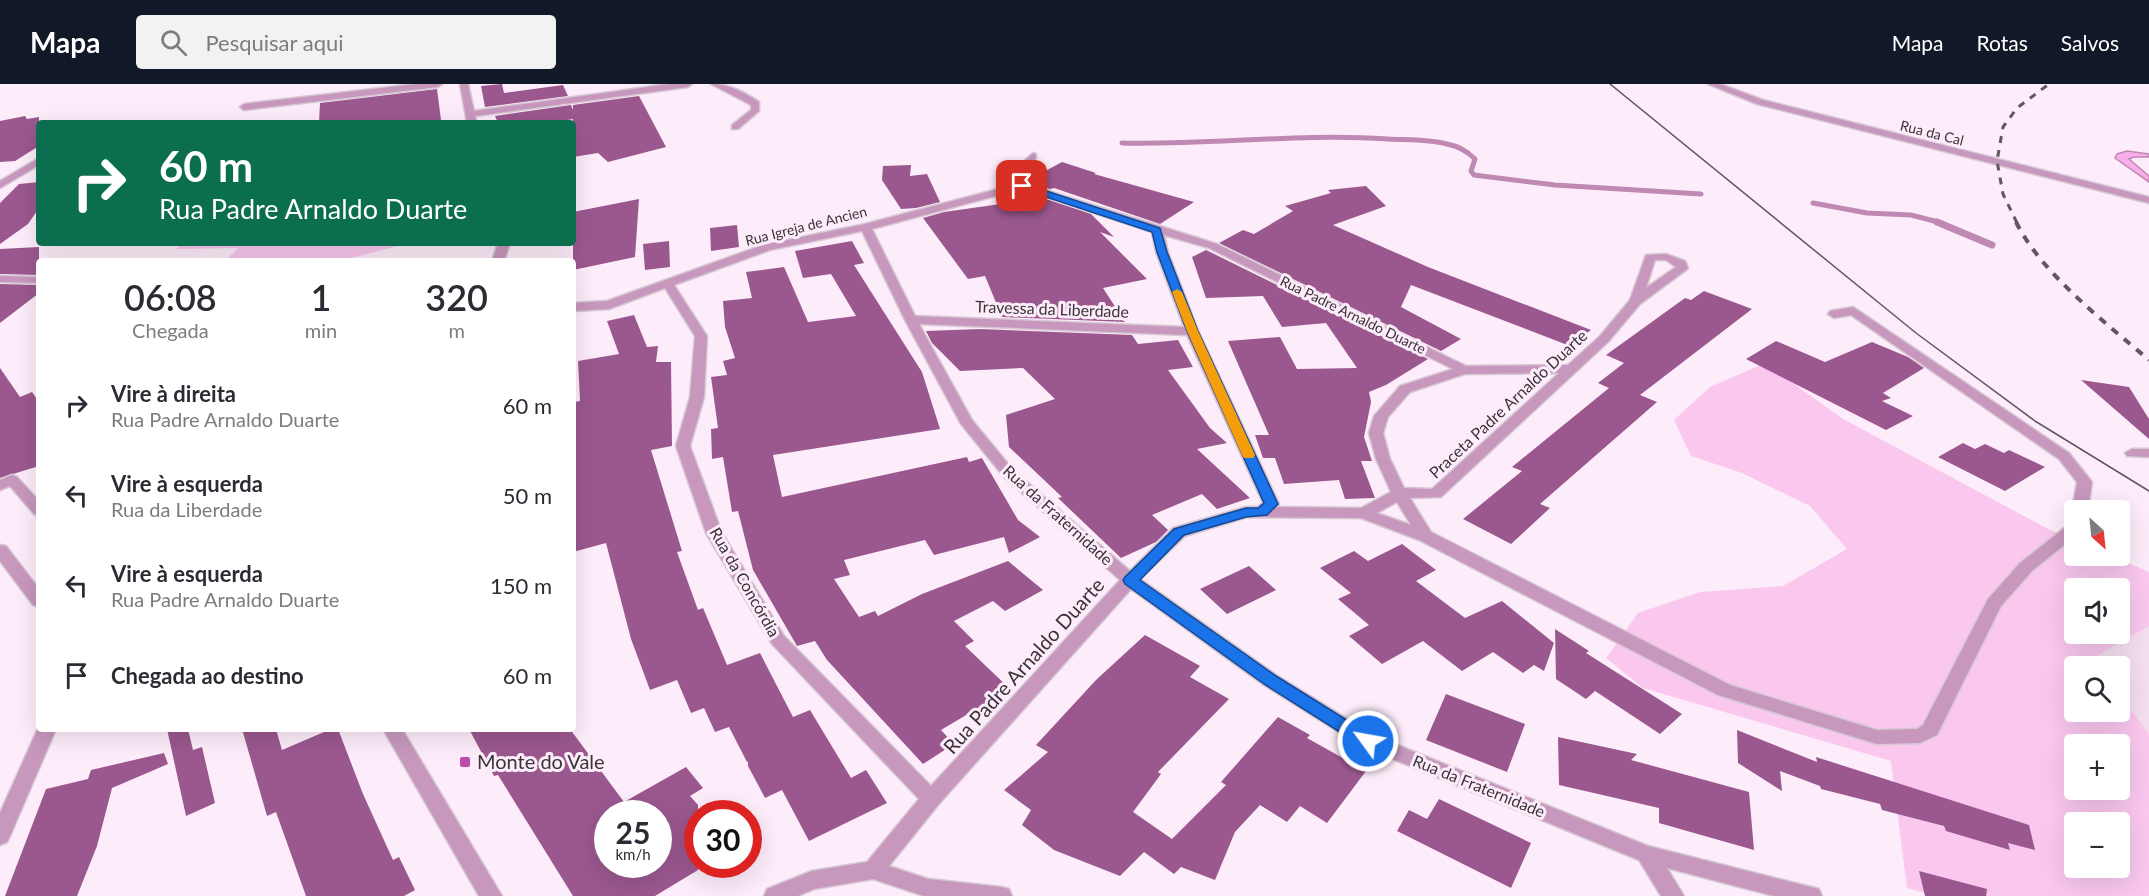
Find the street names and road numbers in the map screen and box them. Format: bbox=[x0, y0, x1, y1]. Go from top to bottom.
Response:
street label: Rua da Cal bbox=[1899, 116, 1966, 149]
street label: Rua Igreja de Ancien bbox=[743, 202, 868, 249]
street label: Rua Padre Arnaldo Duarte bbox=[1278, 272, 1429, 357]
street label: Travessa da Liberdade bbox=[975, 296, 1129, 321]
street label: Praceta Padre Arnaldo Duarte bbox=[1425, 325, 1591, 482]
street label: Rua da Fraternidade bbox=[1000, 461, 1117, 569]
street label: Rua da Concórdia bbox=[706, 524, 784, 640]
street label: Rua Padre Arnaldo Duarte bbox=[938, 572, 1109, 758]
street label: Rua da Fraternidade bbox=[1410, 750, 1548, 821]

